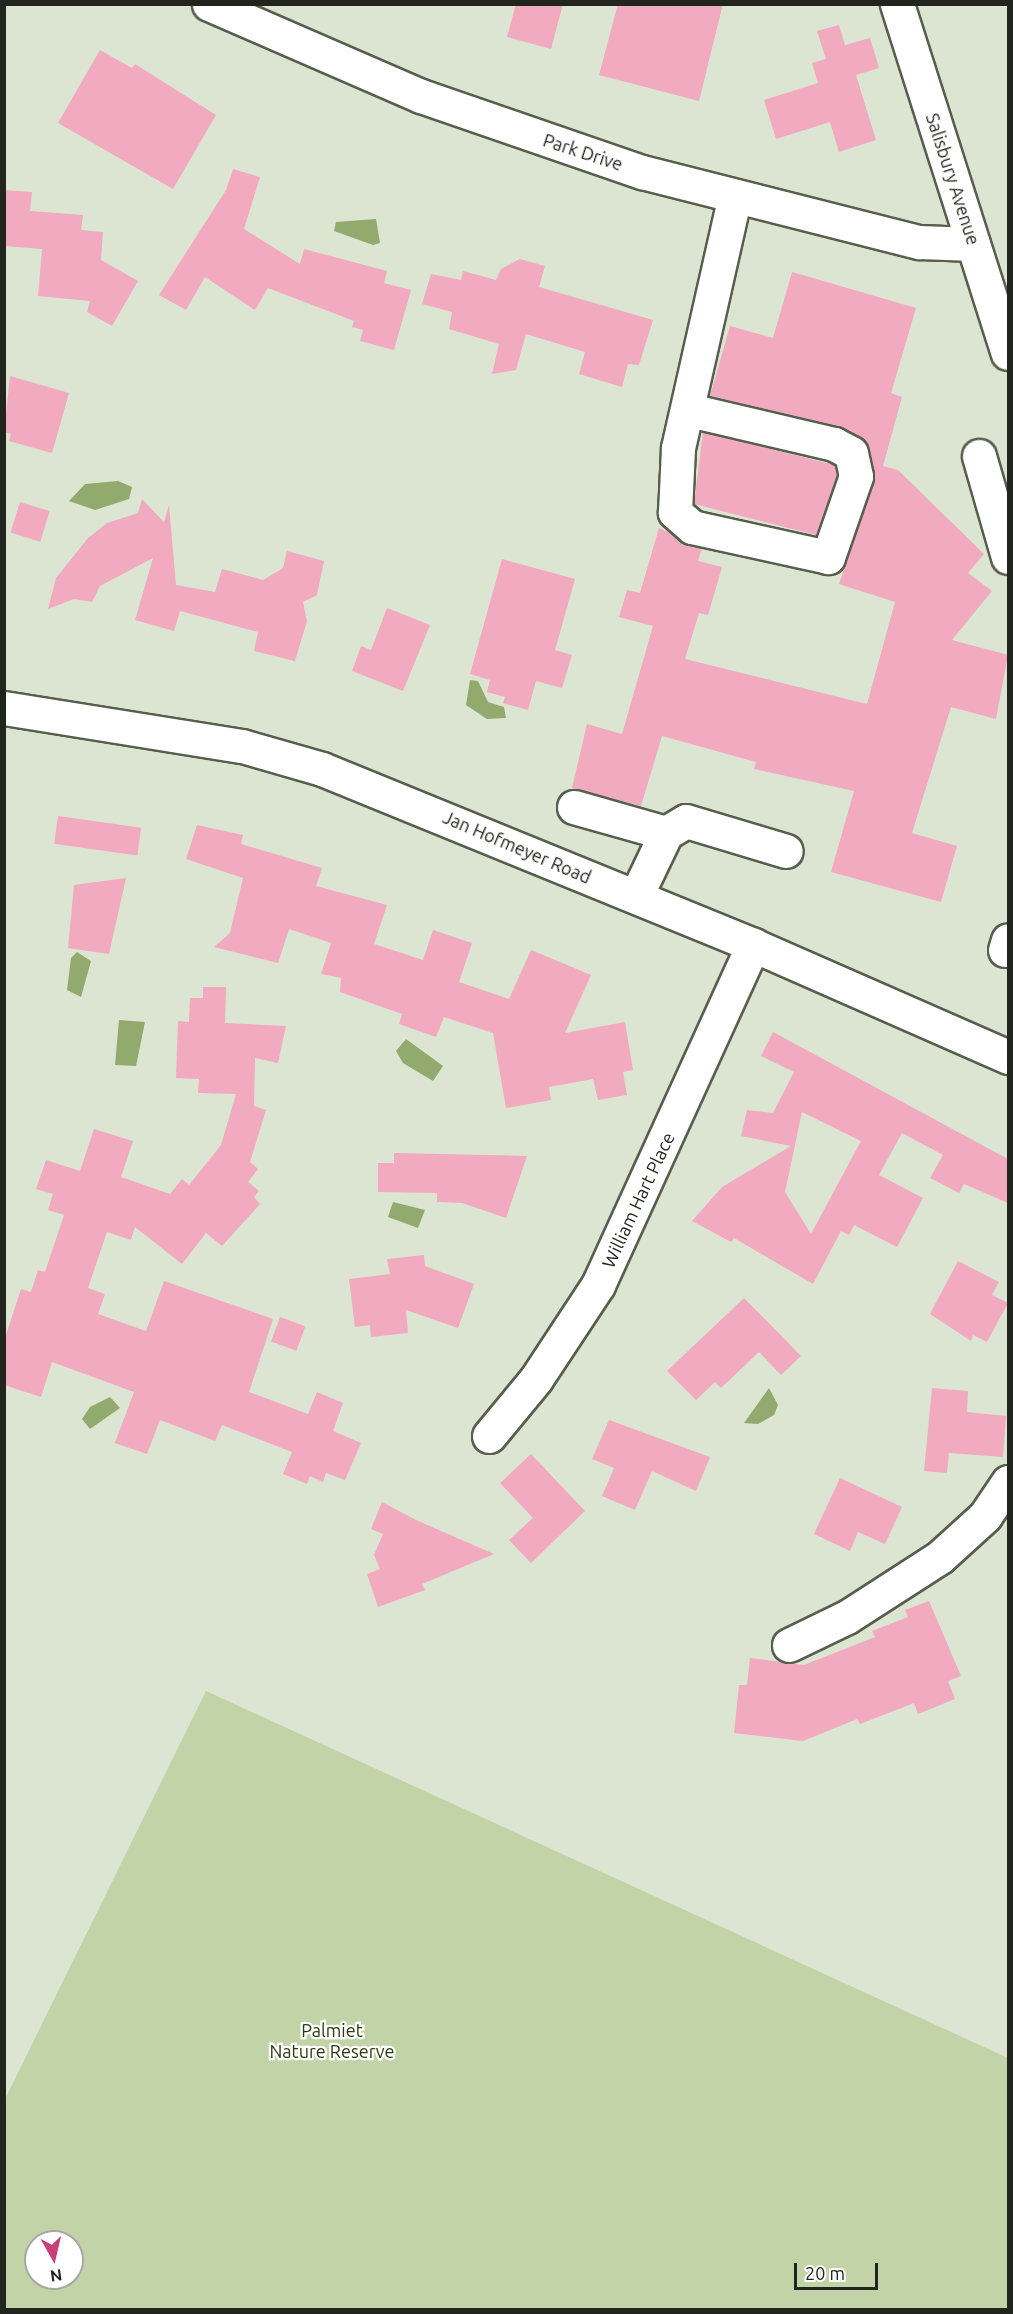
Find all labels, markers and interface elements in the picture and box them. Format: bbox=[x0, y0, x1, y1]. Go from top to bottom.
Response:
street label: Salisbury Avenue bbox=[922, 110, 984, 248]
street label: Park Drive bbox=[540, 129, 626, 175]
street label: Jan Hofmeyer Road bbox=[440, 806, 594, 888]
street label: William Hart Place bbox=[597, 1129, 679, 1271]
park label: Palmiet Nature Reserve bbox=[269, 2020, 395, 2062]
north arrow bbox=[24, 2230, 84, 2290]
scale bar bbox=[797, 2251, 881, 2289]
text: 20 m bbox=[805, 2263, 845, 2283]
text: N bbox=[49, 2266, 63, 2286]

